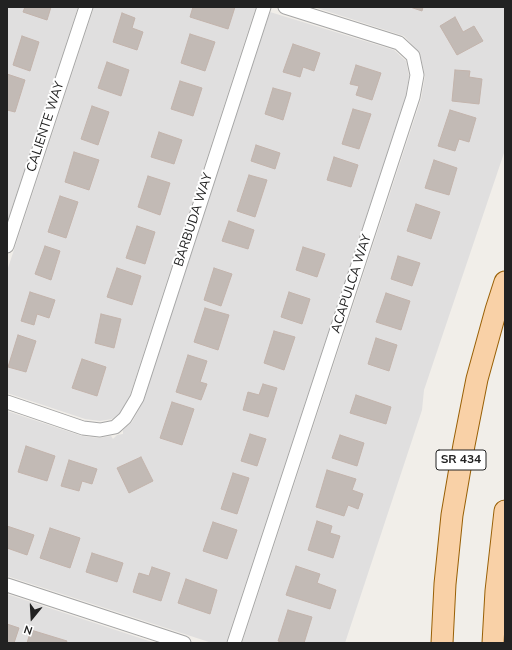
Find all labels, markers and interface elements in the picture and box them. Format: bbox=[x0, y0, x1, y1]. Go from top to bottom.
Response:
street label: CALIENTE WAY bbox=[24, 80, 68, 174]
street label: BARBUDA WAY bbox=[172, 171, 216, 269]
street label: ACAPULCA WAY bbox=[329, 233, 375, 335]
road number: SR 434 bbox=[436, 450, 486, 470]
north arrow bbox=[12, 598, 52, 638]
text: N bbox=[22, 621, 34, 638]

